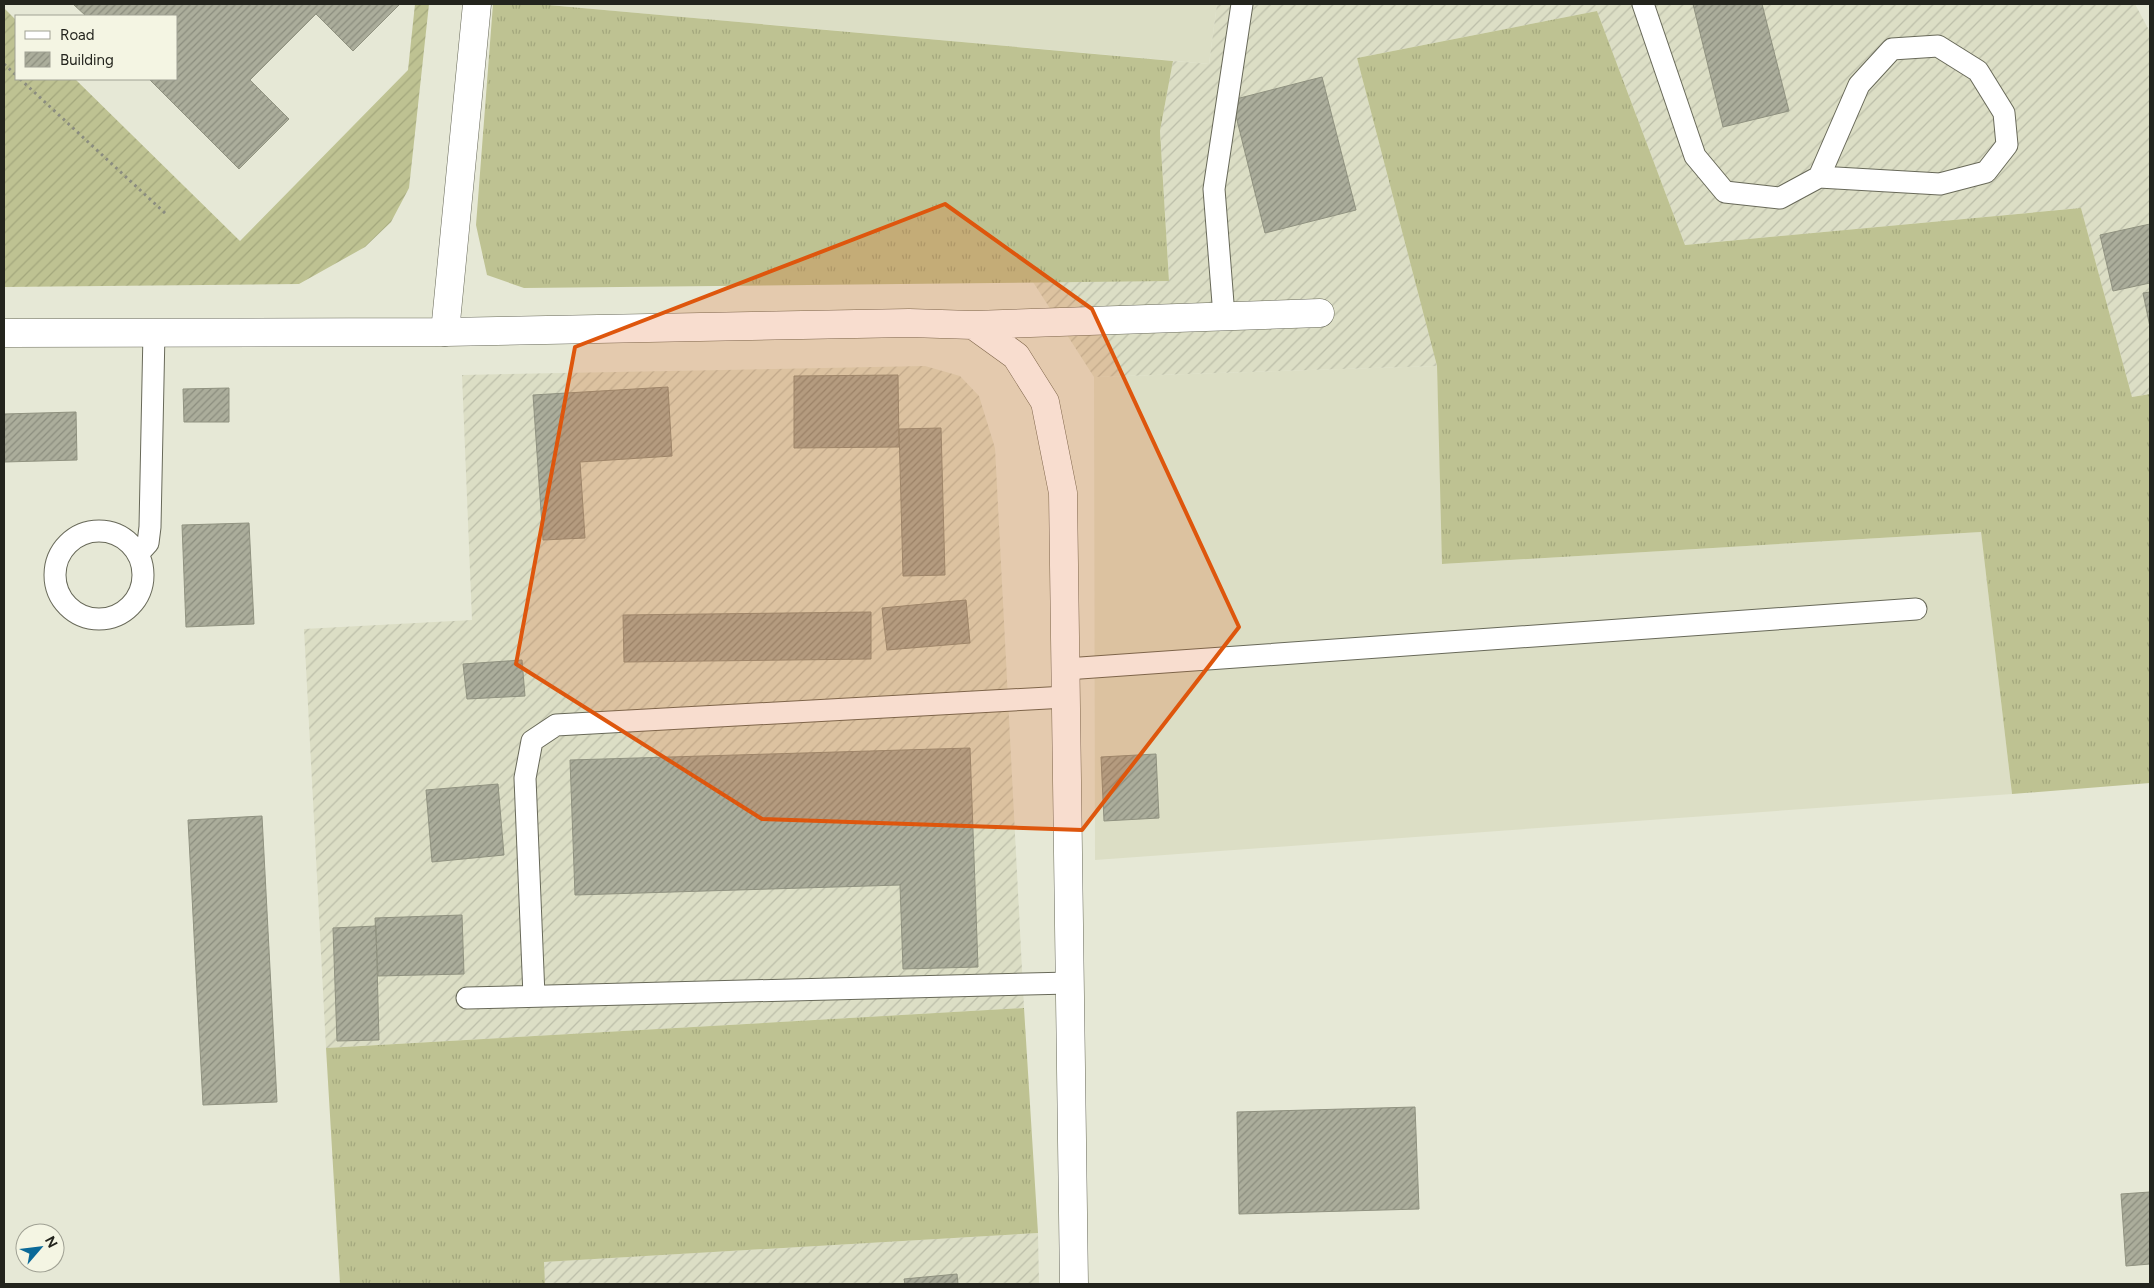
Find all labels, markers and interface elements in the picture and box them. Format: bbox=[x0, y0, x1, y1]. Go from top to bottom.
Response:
legend bbox=[15, 15, 178, 80]
text: Road bbox=[60, 26, 95, 44]
text: Building bbox=[60, 51, 114, 69]
north arrow bbox=[15, 1223, 65, 1273]
text: N bbox=[41, 1233, 61, 1251]

